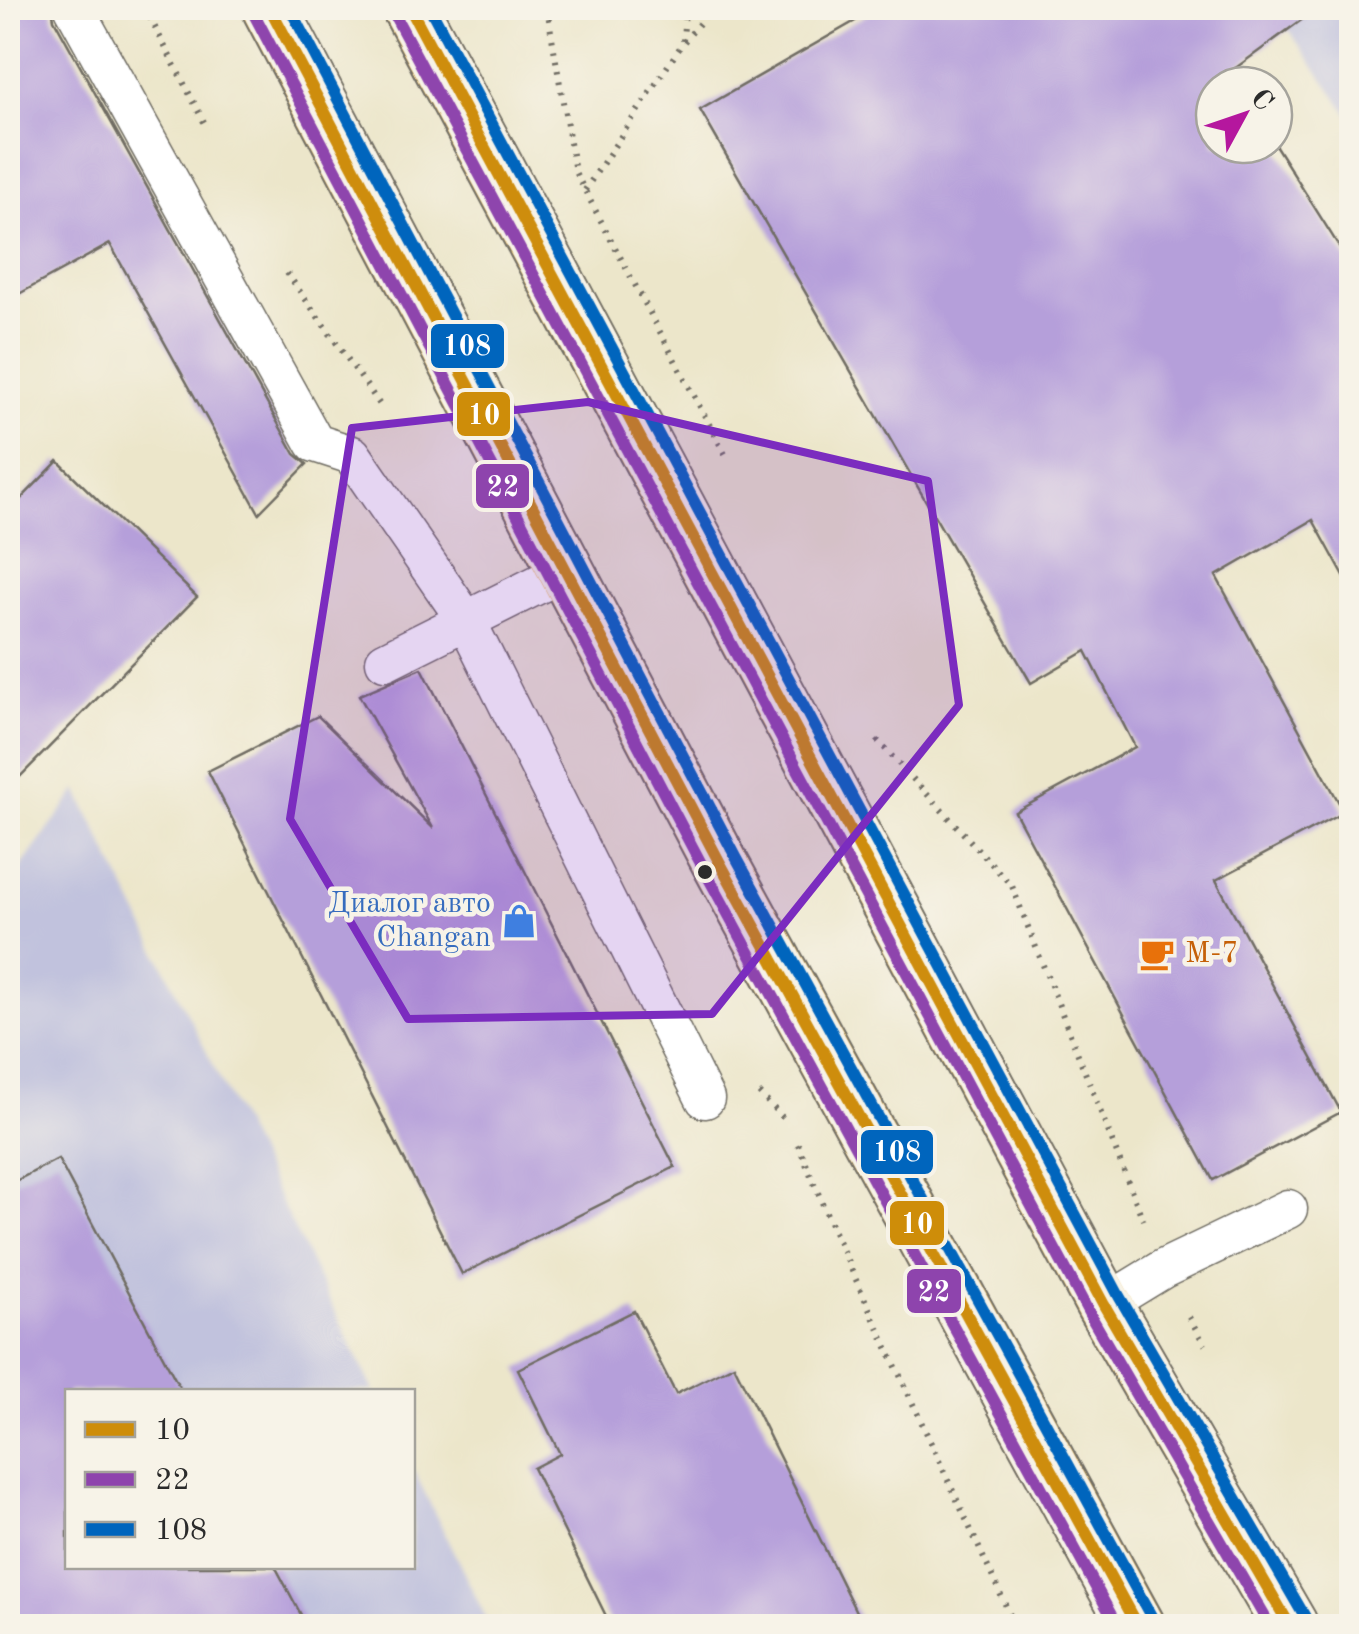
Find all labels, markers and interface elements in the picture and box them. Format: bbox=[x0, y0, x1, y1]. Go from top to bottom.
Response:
north arrow bbox=[1194, 65, 1294, 165]
text: С bbox=[1244, 84, 1278, 117]
line badge: 108 bbox=[429, 322, 506, 370]
text: 108 bbox=[443, 334, 491, 362]
line badge: 10 bbox=[455, 390, 512, 438]
text: 10 bbox=[468, 403, 500, 431]
line badge: 22 bbox=[474, 462, 531, 510]
text: 22 bbox=[487, 475, 519, 503]
unlabelled marker bbox=[695, 862, 715, 882]
place label: Диалог авто Changan bbox=[328, 889, 491, 953]
shop icon: Диалог авто Changan bbox=[500, 902, 538, 940]
cafe icon: М-7 bbox=[1138, 935, 1176, 973]
place label: М-7 bbox=[1185, 939, 1239, 969]
line badge: 108 bbox=[859, 1128, 935, 1176]
text: 108 bbox=[873, 1140, 921, 1168]
line badge: 10 bbox=[888, 1199, 946, 1247]
text: 10 bbox=[901, 1212, 933, 1240]
line badge: 22 bbox=[905, 1267, 963, 1315]
text: 22 bbox=[918, 1280, 950, 1308]
legend bbox=[65, 1389, 415, 1569]
text: 10 bbox=[155, 1416, 190, 1446]
text: 22 bbox=[155, 1466, 190, 1496]
text: 108 bbox=[155, 1516, 207, 1546]

